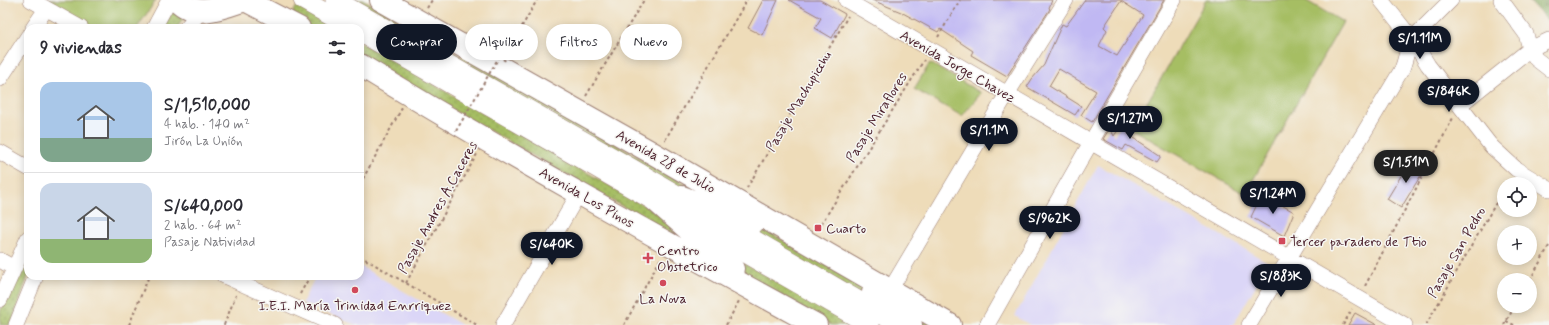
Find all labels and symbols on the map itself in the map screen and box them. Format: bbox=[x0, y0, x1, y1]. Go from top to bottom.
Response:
street label: Avenida Jorge Chavez bbox=[896, 26, 1019, 108]
pin: S/1.11M bbox=[1383, 26, 1457, 60]
street label: Pasaje Machupicchu bbox=[762, 48, 836, 155]
street label: Pasaje Miraflores bbox=[842, 69, 912, 166]
pin: S/846K bbox=[1416, 79, 1482, 113]
pin: S/1.27M bbox=[1093, 106, 1167, 140]
pin: S/1.1M bbox=[956, 118, 1022, 152]
street label: Avenida 28 de Julio bbox=[612, 126, 719, 198]
street label: Pasaje Andres A.Caceres bbox=[394, 138, 482, 277]
pin: S/1.51M bbox=[1369, 150, 1443, 184]
street label: Avenida Los Pinos bbox=[536, 163, 637, 232]
pin: S/1.24M bbox=[1236, 181, 1310, 215]
street label: Pasaje San Pedro bbox=[1424, 204, 1490, 301]
pin: S/962K bbox=[1017, 206, 1083, 240]
place label: Cuarto bbox=[826, 220, 866, 238]
marker: Cuarto bbox=[813, 223, 823, 233]
pin: S/640K bbox=[519, 232, 585, 266]
place label: Tercer paradero de Ttio bbox=[1290, 233, 1427, 251]
marker: Tercer paradero de Ttio bbox=[1277, 236, 1287, 246]
place label: Centro Obstetrico bbox=[657, 242, 718, 276]
marker: Centro Obstetrico bbox=[642, 252, 654, 264]
pin: S/883K bbox=[1248, 264, 1314, 298]
marker: La Nova bbox=[658, 278, 668, 288]
marker: I.E.I. María Trinidad Enrriquez bbox=[350, 285, 360, 295]
place label: La Nova bbox=[639, 290, 687, 308]
place label: I.E.I. María Trinidad Enrriquez bbox=[258, 297, 452, 315]

